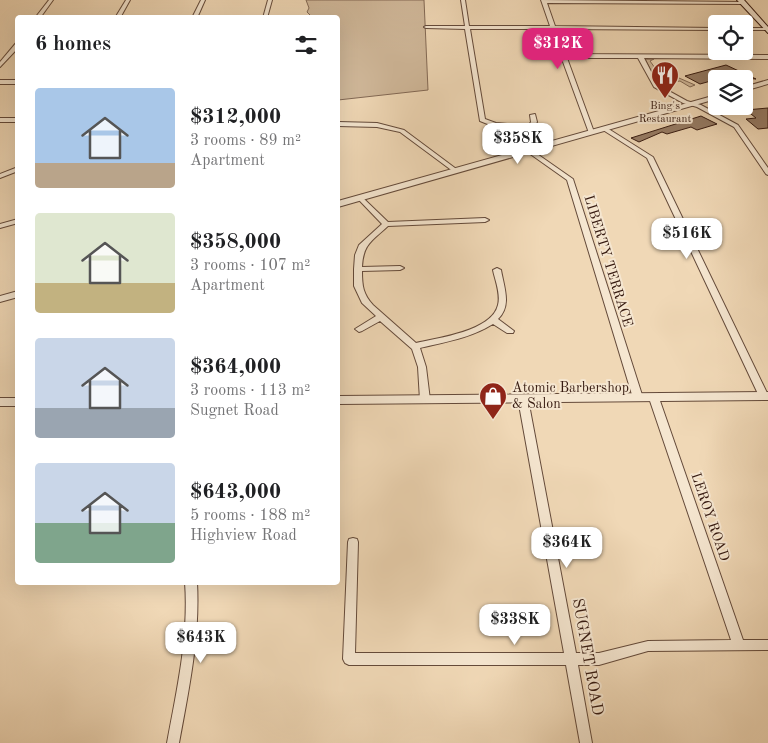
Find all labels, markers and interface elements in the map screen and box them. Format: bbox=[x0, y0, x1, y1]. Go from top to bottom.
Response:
map controls bbox=[708, 15, 753, 115]
button: locate bbox=[708, 15, 753, 60]
pin: $312K bbox=[523, 28, 593, 70]
icon: filters bbox=[292, 31, 320, 59]
text: 6 homes bbox=[35, 34, 111, 55]
text: $312K bbox=[533, 36, 583, 52]
restaurant icon: Bing's Restaurant bbox=[650, 60, 680, 99]
button: layers bbox=[708, 70, 753, 115]
place label: Bing's Restaurant bbox=[639, 101, 691, 125]
text: $312,000 bbox=[190, 107, 281, 128]
icon: home bbox=[75, 108, 135, 168]
pin: $358K bbox=[483, 122, 553, 165]
text: $358K bbox=[493, 131, 543, 147]
text: 3 rooms · 89 m² bbox=[190, 133, 301, 149]
text: Apartment bbox=[190, 153, 265, 169]
street label: LIBERTY TERRACE bbox=[581, 193, 635, 329]
pin: $516K bbox=[652, 218, 722, 260]
text: $516K bbox=[662, 226, 712, 242]
text: $358,000 bbox=[190, 232, 281, 253]
icon: home bbox=[75, 233, 135, 293]
text: 3 rooms · 107 m² bbox=[190, 258, 310, 274]
text: Apartment bbox=[190, 278, 265, 294]
text: $364,000 bbox=[190, 357, 281, 378]
icon: home bbox=[75, 358, 135, 418]
shop icon: Atomic Barbershop & Salon bbox=[478, 381, 508, 420]
place label: Atomic Barbershop & Salon bbox=[512, 381, 629, 411]
text: 3 rooms · 113 m² bbox=[190, 383, 310, 399]
text: Sugnet Road bbox=[190, 403, 279, 419]
street label: LEROY ROAD bbox=[688, 471, 732, 563]
text: $643,000 bbox=[190, 482, 281, 503]
icon: home bbox=[75, 483, 135, 543]
text: 5 rooms · 188 m² bbox=[190, 508, 310, 524]
pin: $364K bbox=[532, 526, 602, 569]
text: Highview Road bbox=[190, 528, 297, 544]
text: $364K bbox=[542, 535, 592, 551]
street label: SUGNET ROAD bbox=[569, 597, 605, 717]
pin: $338K bbox=[480, 604, 550, 646]
text: $338K bbox=[490, 612, 540, 628]
pin: $643K bbox=[166, 622, 236, 664]
text: $643K bbox=[176, 630, 226, 646]

